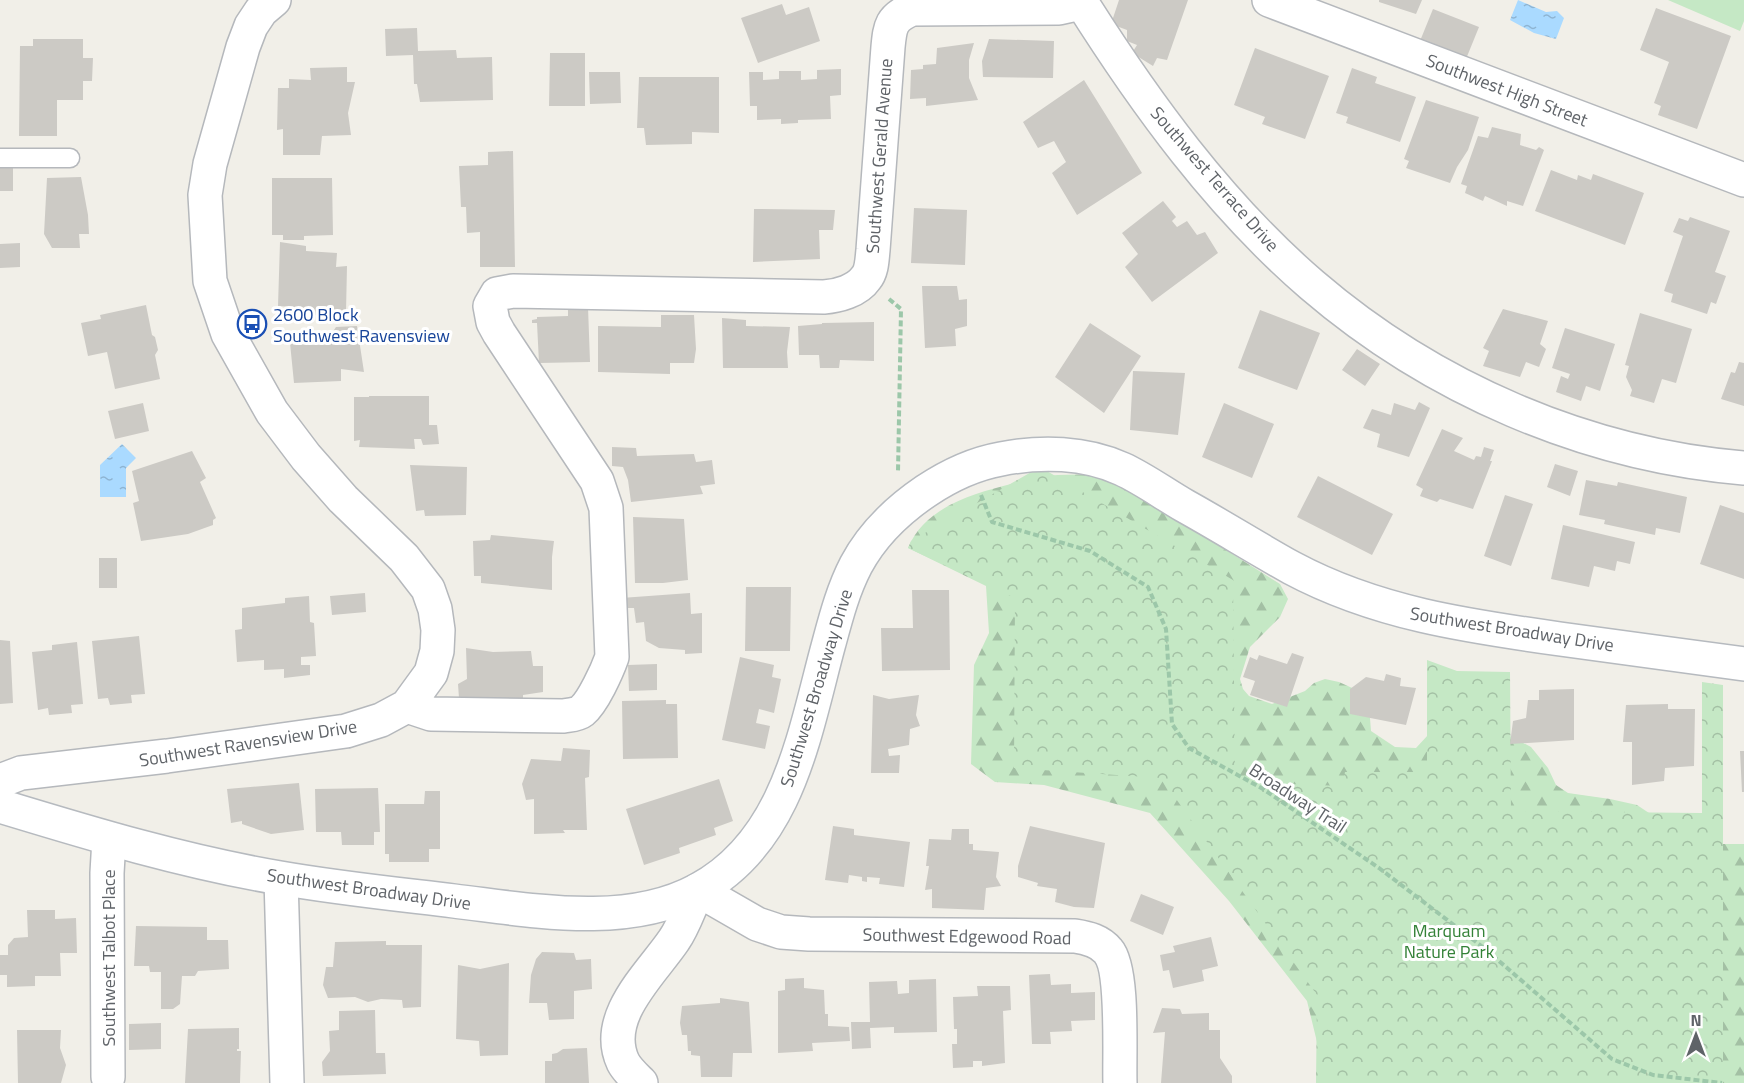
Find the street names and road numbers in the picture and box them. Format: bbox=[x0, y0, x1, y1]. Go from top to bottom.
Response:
street label: Southwest High Street bbox=[1422, 47, 1593, 134]
street label: Southwest Gerald Avenue bbox=[859, 58, 899, 254]
street label: Southwest Terrace Drive bbox=[1144, 100, 1286, 258]
street label: Southwest Broadway Drive bbox=[773, 586, 859, 790]
street label: Southwest Broadway Drive bbox=[1408, 600, 1616, 658]
street label: Southwest Ravensview Drive bbox=[137, 712, 359, 774]
street label: Broadway Trail bbox=[1244, 756, 1352, 840]
street label: Southwest Broadway Drive bbox=[265, 861, 473, 917]
street label: Southwest Talbot Place bbox=[95, 870, 122, 1046]
street label: Southwest Edgewood Road bbox=[862, 921, 1072, 951]

